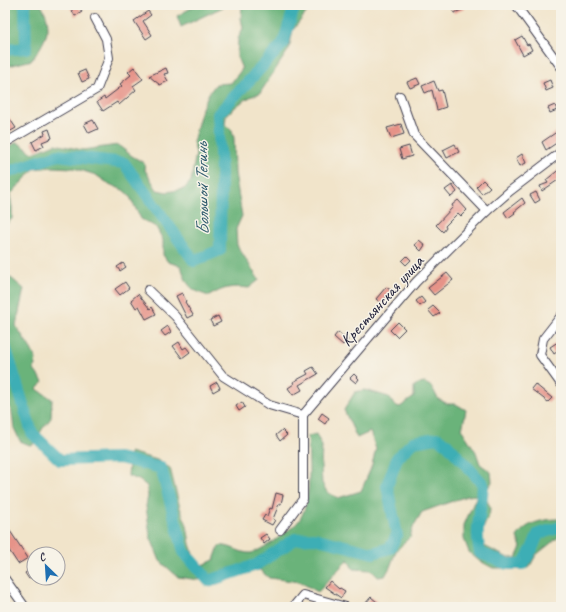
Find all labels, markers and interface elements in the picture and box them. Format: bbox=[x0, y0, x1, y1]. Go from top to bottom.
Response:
water label: Большой Тегинь bbox=[190, 140, 214, 235]
street label: Крестьянская улица bbox=[336, 250, 429, 351]
north arrow bbox=[26, 546, 66, 586]
text: С bbox=[36, 549, 49, 564]

